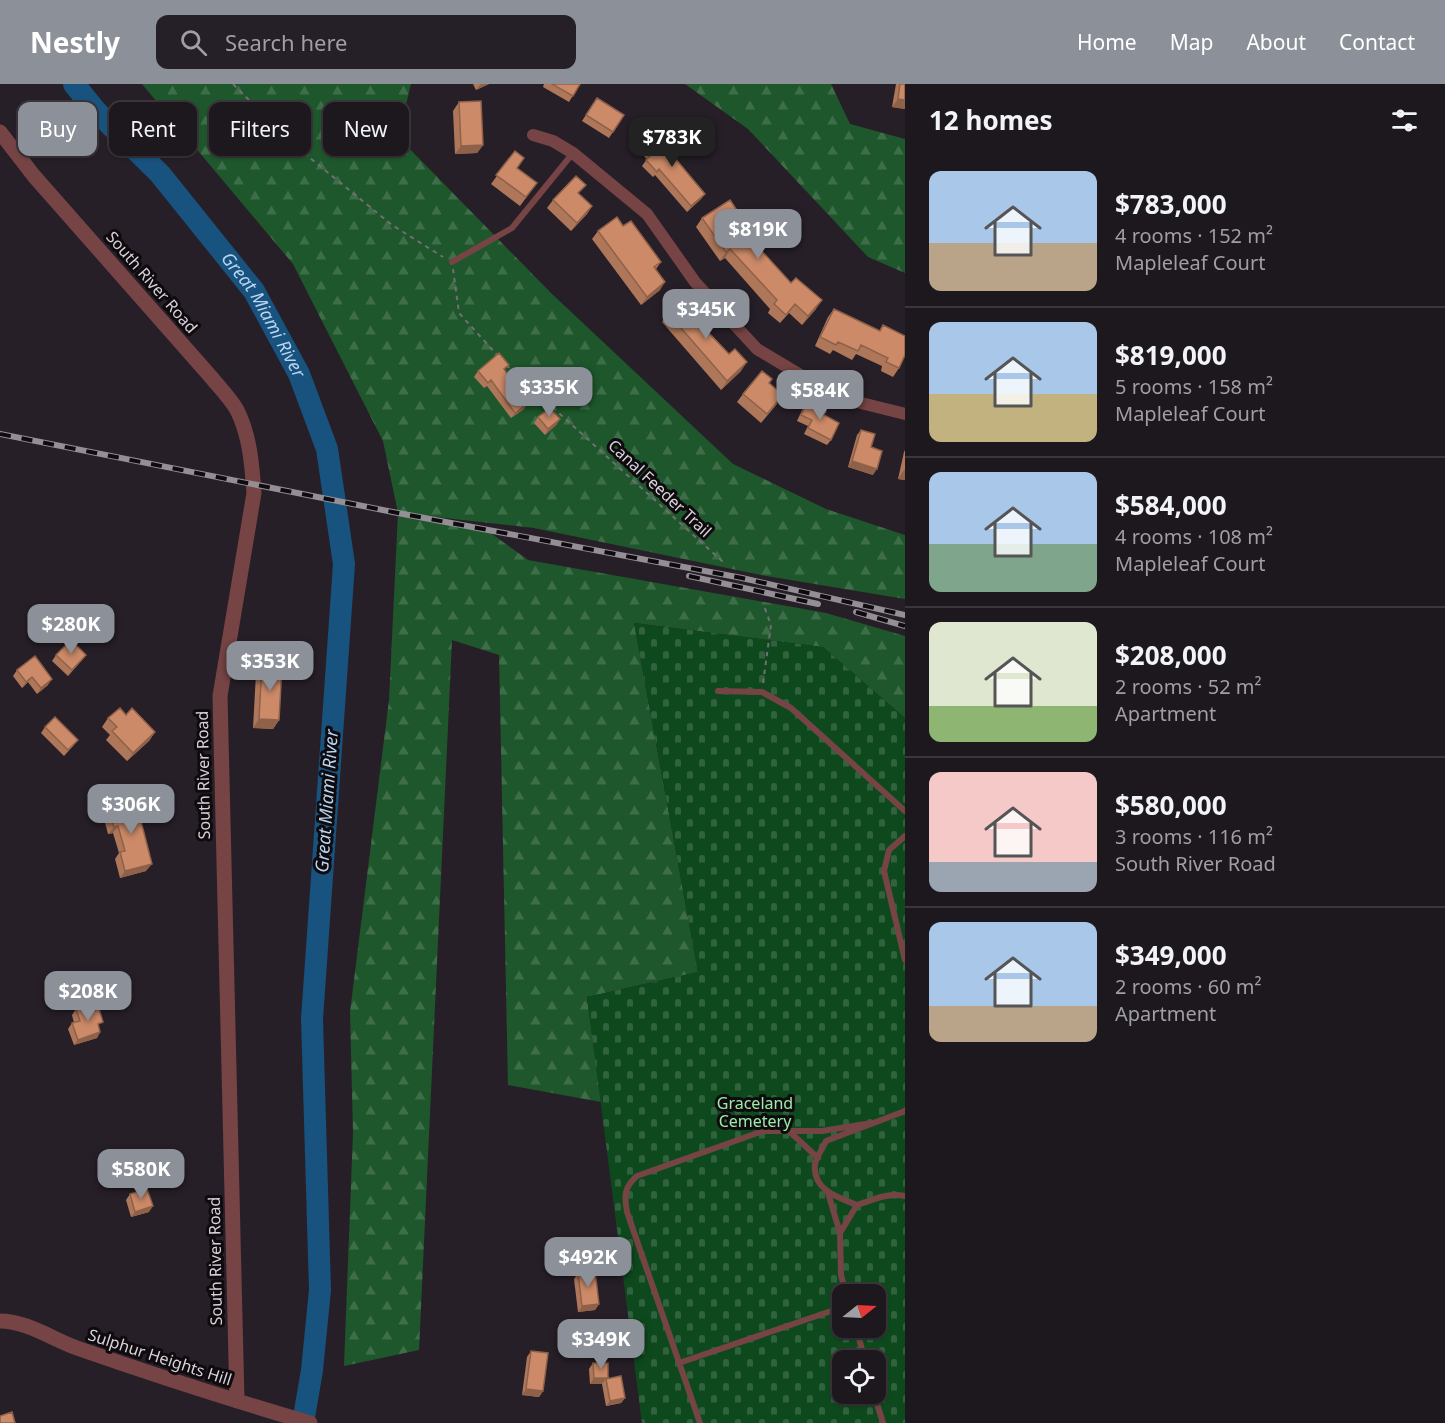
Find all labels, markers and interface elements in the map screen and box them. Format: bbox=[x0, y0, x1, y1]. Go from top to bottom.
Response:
search box bbox=[156, 15, 576, 69]
text: Nestly bbox=[30, 23, 120, 61]
icon: search bbox=[177, 26, 210, 59]
text: Search here bbox=[225, 27, 347, 57]
text: Home bbox=[1077, 28, 1137, 56]
text: Map bbox=[1170, 28, 1213, 56]
text: About bbox=[1246, 28, 1306, 56]
text: Contact bbox=[1339, 28, 1415, 56]
chip: Buy bbox=[18, 102, 97, 156]
chip: Rent bbox=[109, 102, 197, 156]
chip: Filters bbox=[209, 102, 311, 156]
chip: New bbox=[323, 102, 409, 156]
text: 12 homes bbox=[929, 102, 1053, 138]
icon: filters bbox=[1388, 104, 1421, 137]
pin: $783K bbox=[630, 117, 714, 168]
text: $783K bbox=[642, 123, 702, 150]
text: $783,000 bbox=[1115, 186, 1227, 222]
icon: home bbox=[977, 195, 1049, 267]
pin: $819K bbox=[716, 209, 800, 260]
text: $819K bbox=[728, 215, 788, 242]
text: 4 rooms · 152 m² bbox=[1115, 222, 1273, 249]
street label: South River Road bbox=[102, 226, 202, 338]
water label: Great Miami River bbox=[216, 247, 312, 382]
text: Mapleleaf Court bbox=[1115, 249, 1265, 276]
pin: $345K bbox=[664, 289, 748, 340]
text: $345K bbox=[676, 295, 736, 322]
text: $819,000 bbox=[1115, 337, 1227, 373]
icon: home bbox=[977, 346, 1049, 418]
pin: $335K bbox=[507, 367, 591, 418]
pin: $584K bbox=[778, 370, 862, 421]
text: $335K bbox=[519, 373, 579, 400]
text: 5 rooms · 158 m² bbox=[1115, 373, 1273, 400]
text: $584K bbox=[790, 376, 850, 403]
text: Mapleleaf Court bbox=[1115, 400, 1265, 427]
street label: Canal Feeder Trail bbox=[604, 434, 716, 542]
text: $584,000 bbox=[1115, 487, 1227, 523]
icon: home bbox=[977, 496, 1049, 568]
text: 4 rooms · 108 m² bbox=[1115, 523, 1273, 550]
text: Mapleleaf Court bbox=[1115, 550, 1265, 577]
pin: $280K bbox=[29, 604, 113, 655]
text: $280K bbox=[41, 610, 101, 637]
text: $208,000 bbox=[1115, 637, 1227, 673]
pin: $353K bbox=[228, 641, 312, 692]
icon: home bbox=[977, 646, 1049, 718]
text: $353K bbox=[240, 647, 300, 674]
text: 2 rooms · 52 m² bbox=[1115, 673, 1262, 700]
text: Apartment bbox=[1115, 700, 1216, 727]
street label: South River Road bbox=[191, 711, 215, 839]
water label: Great Miami River bbox=[309, 728, 343, 873]
pin: $306K bbox=[89, 784, 173, 835]
text: $580,000 bbox=[1115, 787, 1227, 823]
text: $306K bbox=[101, 790, 161, 817]
icon: home bbox=[977, 796, 1049, 868]
text: 3 rooms · 116 m² bbox=[1115, 823, 1273, 850]
text: South River Road bbox=[1115, 850, 1276, 877]
text: $349,000 bbox=[1115, 937, 1227, 973]
icon: home bbox=[977, 946, 1049, 1018]
pin: $208K bbox=[46, 971, 130, 1022]
text: 2 rooms · 60 m² bbox=[1115, 973, 1262, 1000]
text: $208K bbox=[58, 977, 118, 1004]
text: Apartment bbox=[1115, 1000, 1216, 1027]
park label: Graceland Cemetery bbox=[717, 1092, 793, 1132]
pin: $580K bbox=[99, 1149, 183, 1200]
text: $580K bbox=[111, 1155, 171, 1182]
street label: South River Road bbox=[203, 1197, 227, 1325]
pin: $492K bbox=[546, 1237, 630, 1288]
text: $492K bbox=[558, 1243, 618, 1270]
north arrow bbox=[832, 1284, 886, 1338]
map controls bbox=[832, 1284, 886, 1404]
pin: $349K bbox=[559, 1319, 643, 1370]
street label: Sulphur Heights Hill bbox=[85, 1323, 235, 1391]
text: $349K bbox=[571, 1325, 631, 1352]
button: locate bbox=[832, 1350, 886, 1404]

